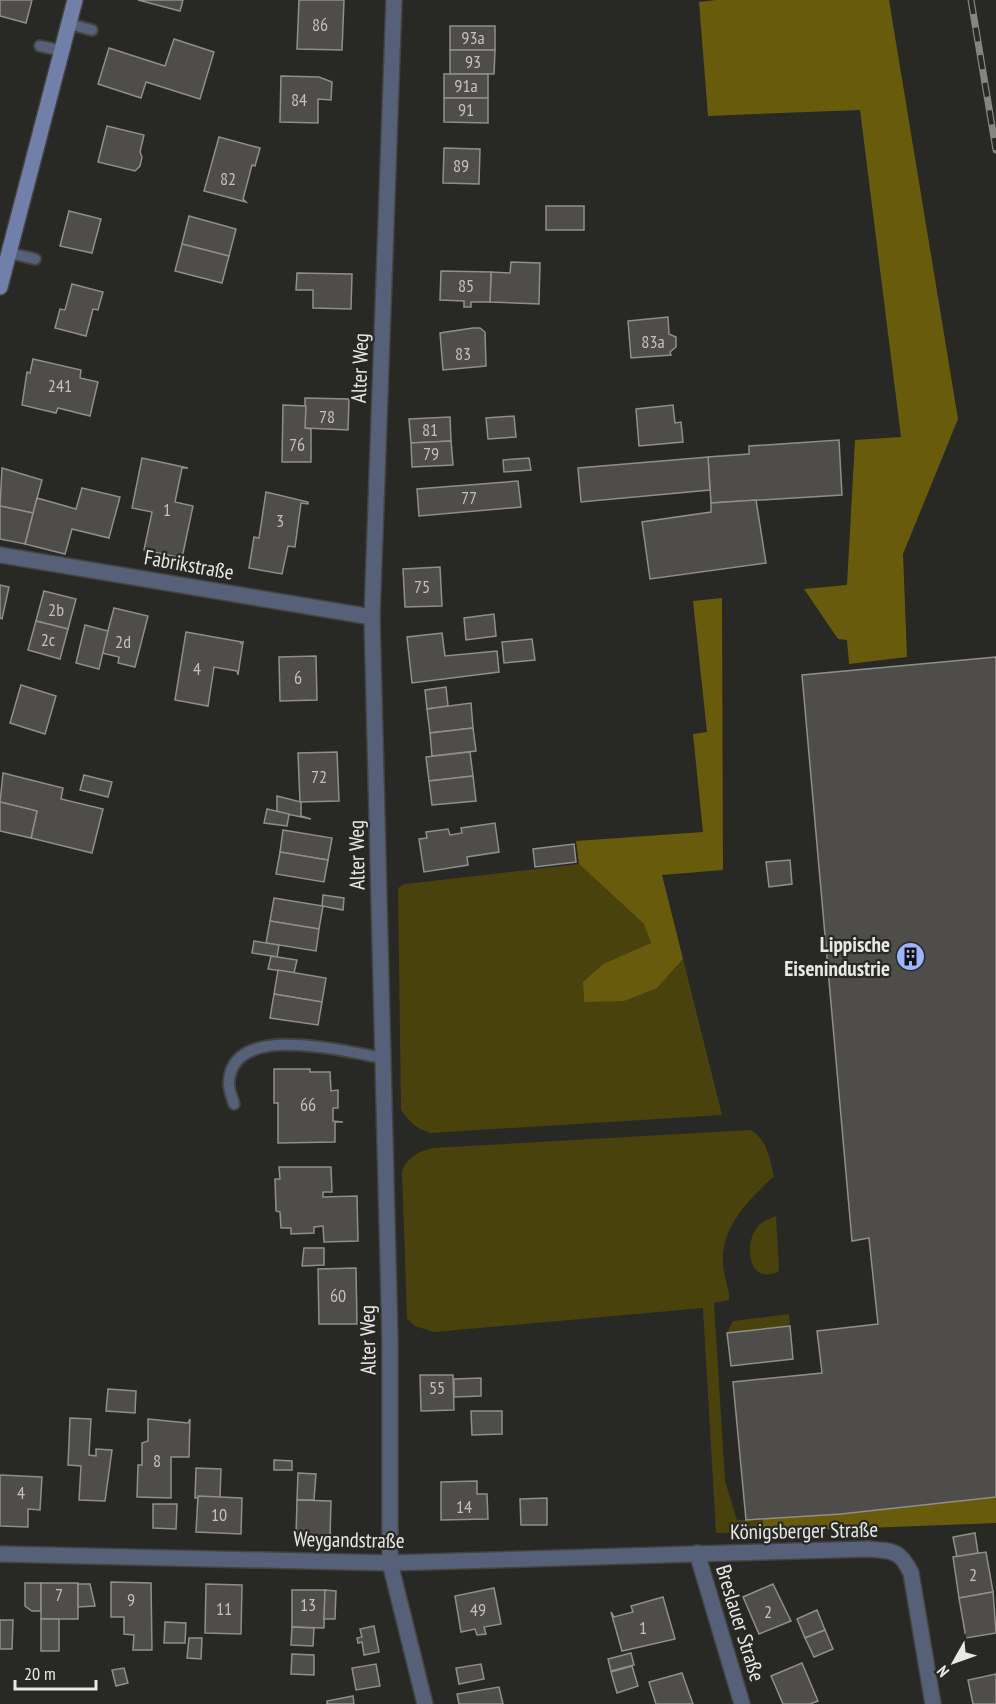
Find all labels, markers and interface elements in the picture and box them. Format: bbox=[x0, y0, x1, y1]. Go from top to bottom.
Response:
house number: 86 bbox=[312, 13, 328, 36]
house number: 93a bbox=[461, 26, 485, 49]
house number: 93 bbox=[465, 50, 481, 73]
house number: 91a bbox=[454, 74, 478, 97]
house number: 84 bbox=[291, 88, 307, 111]
house number: 91 bbox=[458, 98, 474, 121]
house number: 89 bbox=[453, 154, 469, 177]
house number: 82 bbox=[220, 167, 236, 190]
house number: 85 bbox=[458, 274, 474, 297]
house number: 83a bbox=[641, 330, 665, 353]
street label: Alter Weg bbox=[345, 333, 374, 403]
house number: 83 bbox=[455, 342, 471, 365]
house number: 241 bbox=[48, 374, 72, 397]
house number: 78 bbox=[319, 405, 335, 428]
house number: 81 bbox=[422, 418, 438, 441]
house number: 76 bbox=[289, 433, 305, 456]
house number: 79 bbox=[423, 442, 439, 465]
house number: 77 bbox=[461, 486, 477, 509]
house number: 1 bbox=[163, 498, 171, 521]
house number: 3 bbox=[276, 509, 284, 532]
street label: Fabrikstraße bbox=[142, 543, 236, 586]
house number: 75 bbox=[414, 575, 430, 598]
house number: 2b bbox=[48, 598, 64, 621]
house number: 2c bbox=[41, 628, 56, 651]
house number: 2d bbox=[115, 630, 131, 653]
house number: 4 bbox=[193, 657, 201, 680]
house number: 6 bbox=[294, 666, 302, 689]
house number: 72 bbox=[311, 765, 327, 788]
street label: Alter Weg bbox=[342, 820, 371, 890]
place label: Lippische Eisenindustrie bbox=[784, 931, 890, 982]
building icon: Lippische Eisenindustrie bbox=[895, 941, 927, 973]
house number: 66 bbox=[300, 1093, 316, 1116]
house number: 60 bbox=[330, 1284, 346, 1307]
street label: Alter Weg bbox=[353, 1305, 382, 1375]
house number: 55 bbox=[429, 1376, 445, 1399]
house number: 8 bbox=[153, 1449, 161, 1472]
house number: 4 bbox=[17, 1481, 25, 1504]
house number: 14 bbox=[456, 1495, 472, 1518]
house number: 10 bbox=[211, 1503, 227, 1526]
street label: Königsberger Straße bbox=[730, 1516, 878, 1545]
street label: Weygandstraße bbox=[293, 1525, 405, 1554]
street label: Breslauer Straße bbox=[710, 1561, 771, 1684]
house number: 2 bbox=[969, 1563, 977, 1586]
house number: 7 bbox=[55, 1583, 63, 1606]
house number: 9 bbox=[127, 1588, 135, 1611]
house number: 13 bbox=[300, 1593, 316, 1616]
house number: 11 bbox=[216, 1597, 232, 1620]
house number: 49 bbox=[470, 1598, 486, 1621]
house number: 2 bbox=[764, 1600, 772, 1623]
house number: 1 bbox=[639, 1616, 647, 1639]
north arrow bbox=[924, 1632, 984, 1692]
scale bar bbox=[15, 1653, 96, 1691]
text: 20 m bbox=[24, 1662, 56, 1685]
text: N bbox=[932, 1662, 953, 1681]

